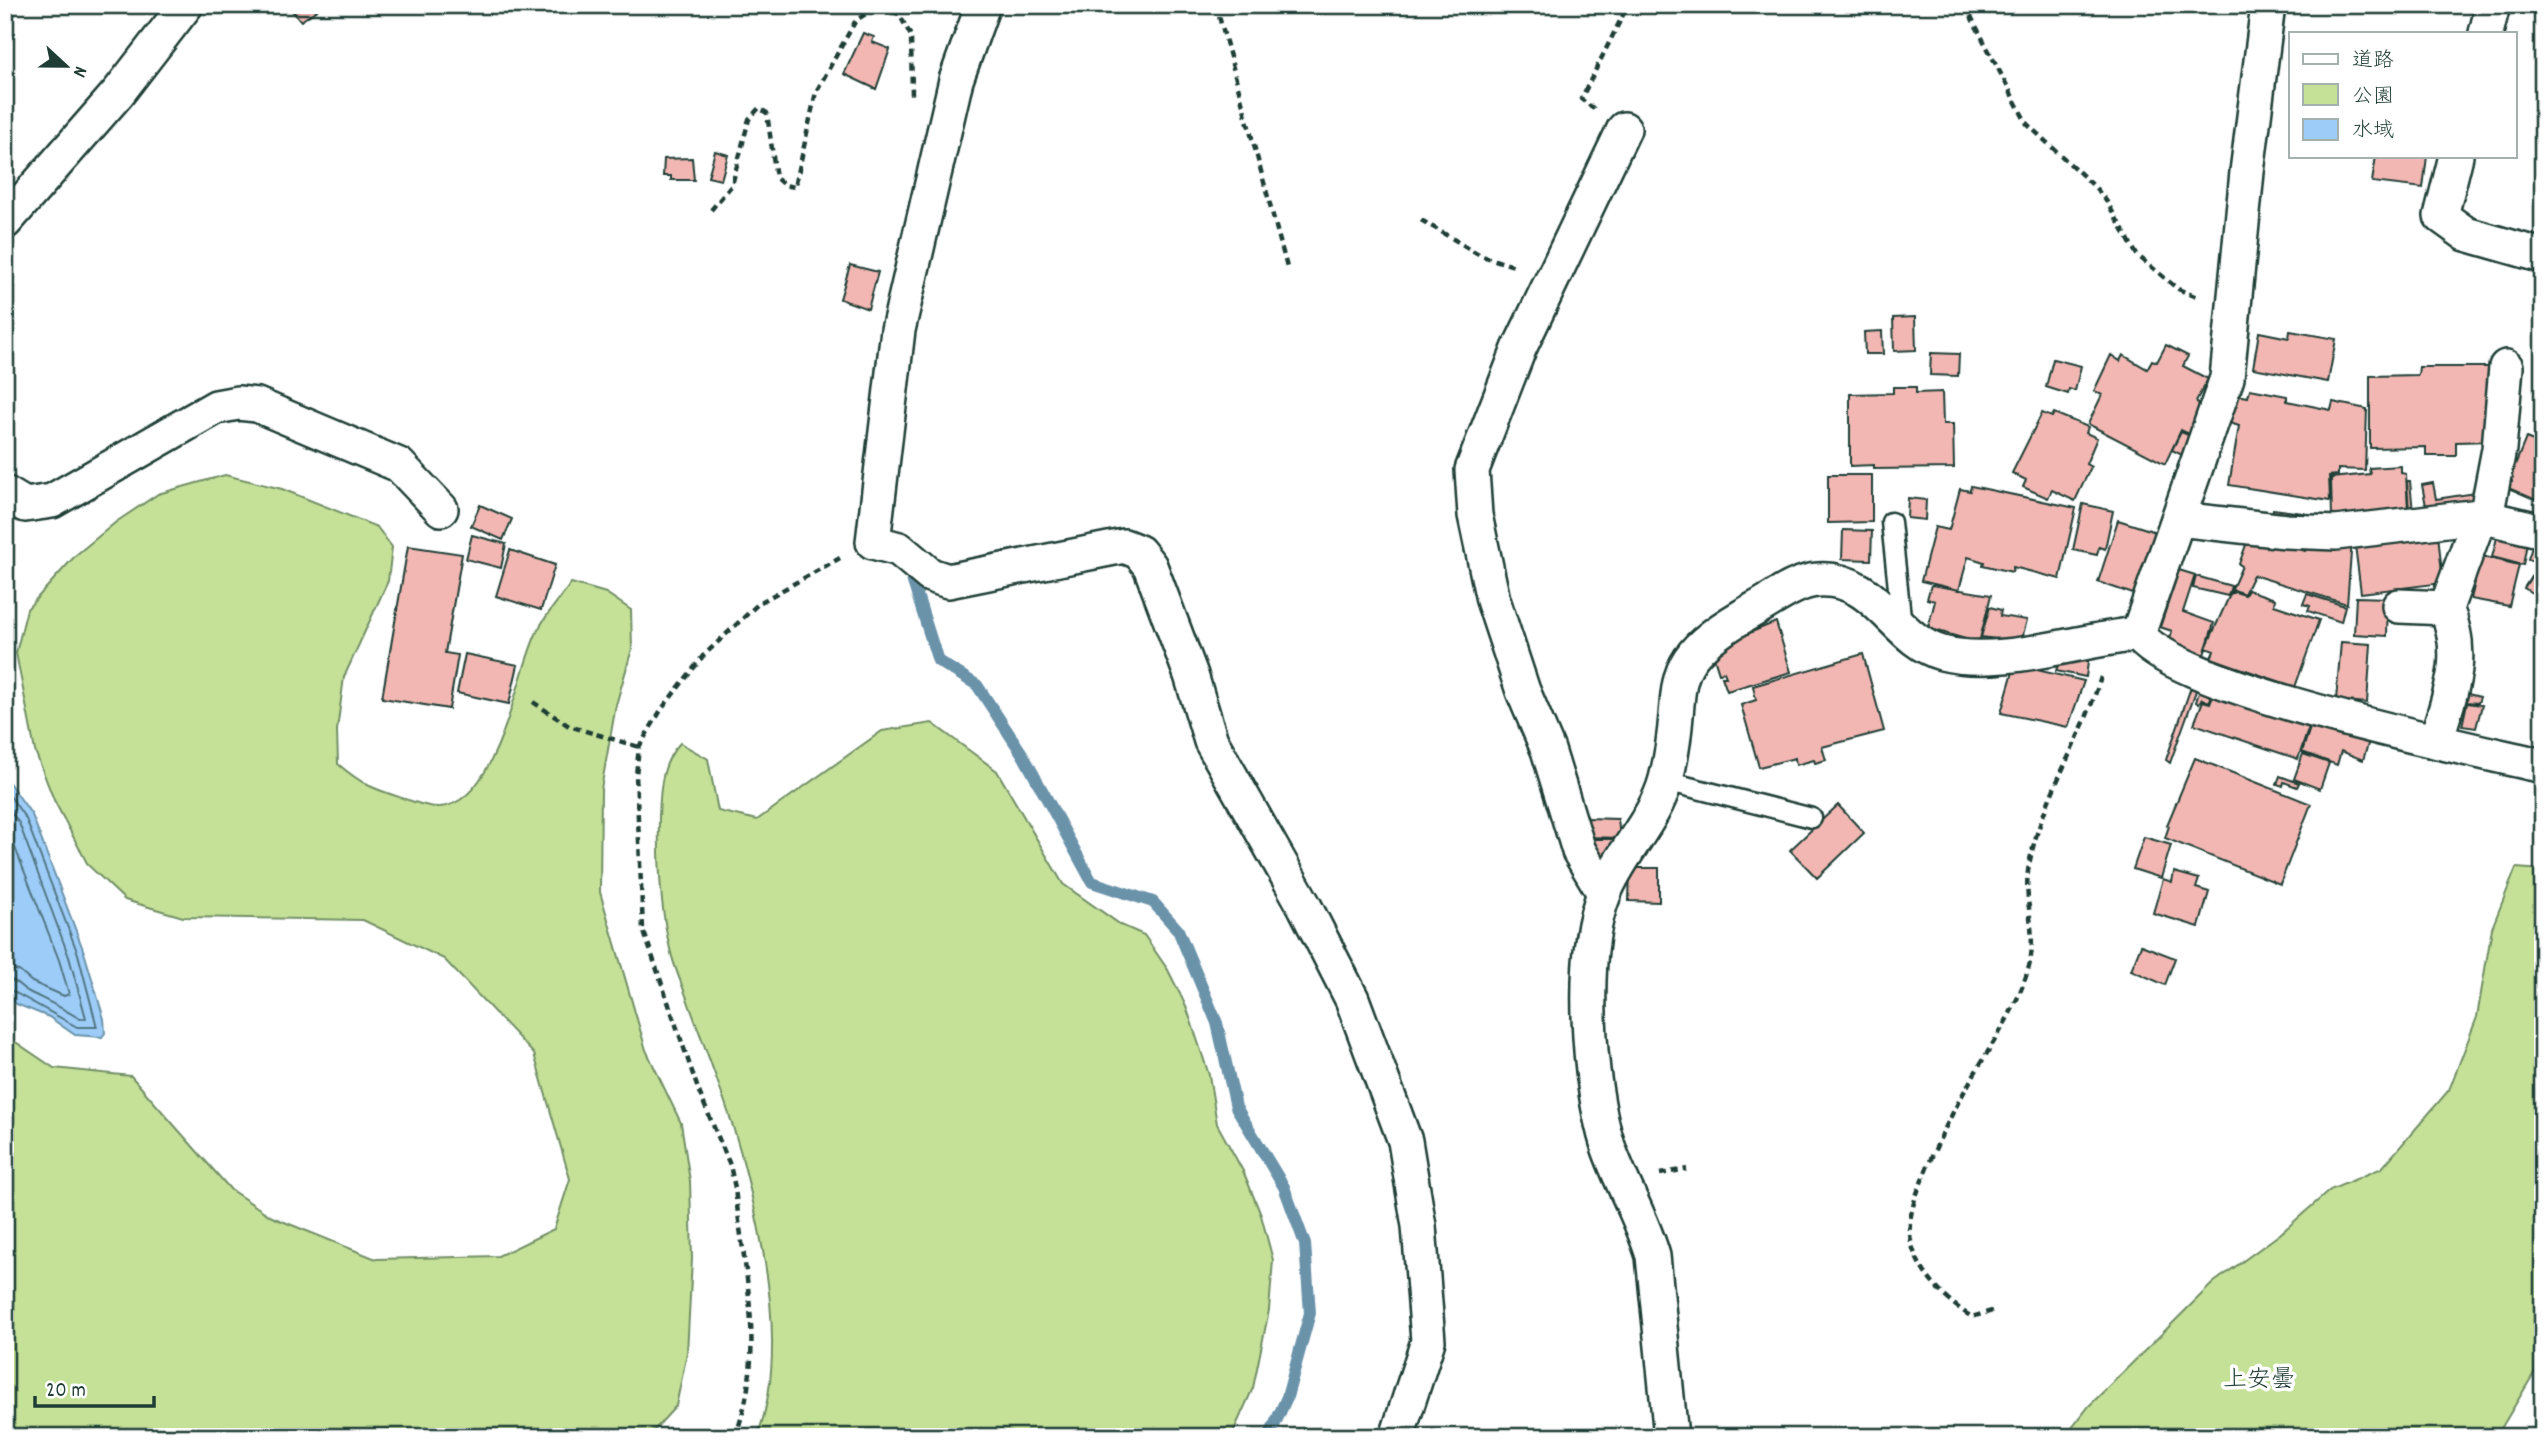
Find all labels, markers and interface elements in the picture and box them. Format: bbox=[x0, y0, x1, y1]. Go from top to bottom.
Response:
north arrow bbox=[32, 32, 102, 102]
legend bbox=[2289, 32, 2516, 158]
text: 道路 bbox=[2352, 47, 2394, 77]
text: N bbox=[64, 62, 93, 80]
text: 公園 bbox=[2352, 83, 2394, 113]
text: 水域 bbox=[2352, 117, 2394, 147]
district label: 上安曇 bbox=[2223, 1364, 2295, 1398]
scale bar bbox=[35, 1365, 154, 1409]
text: 20 m bbox=[46, 1377, 86, 1407]

